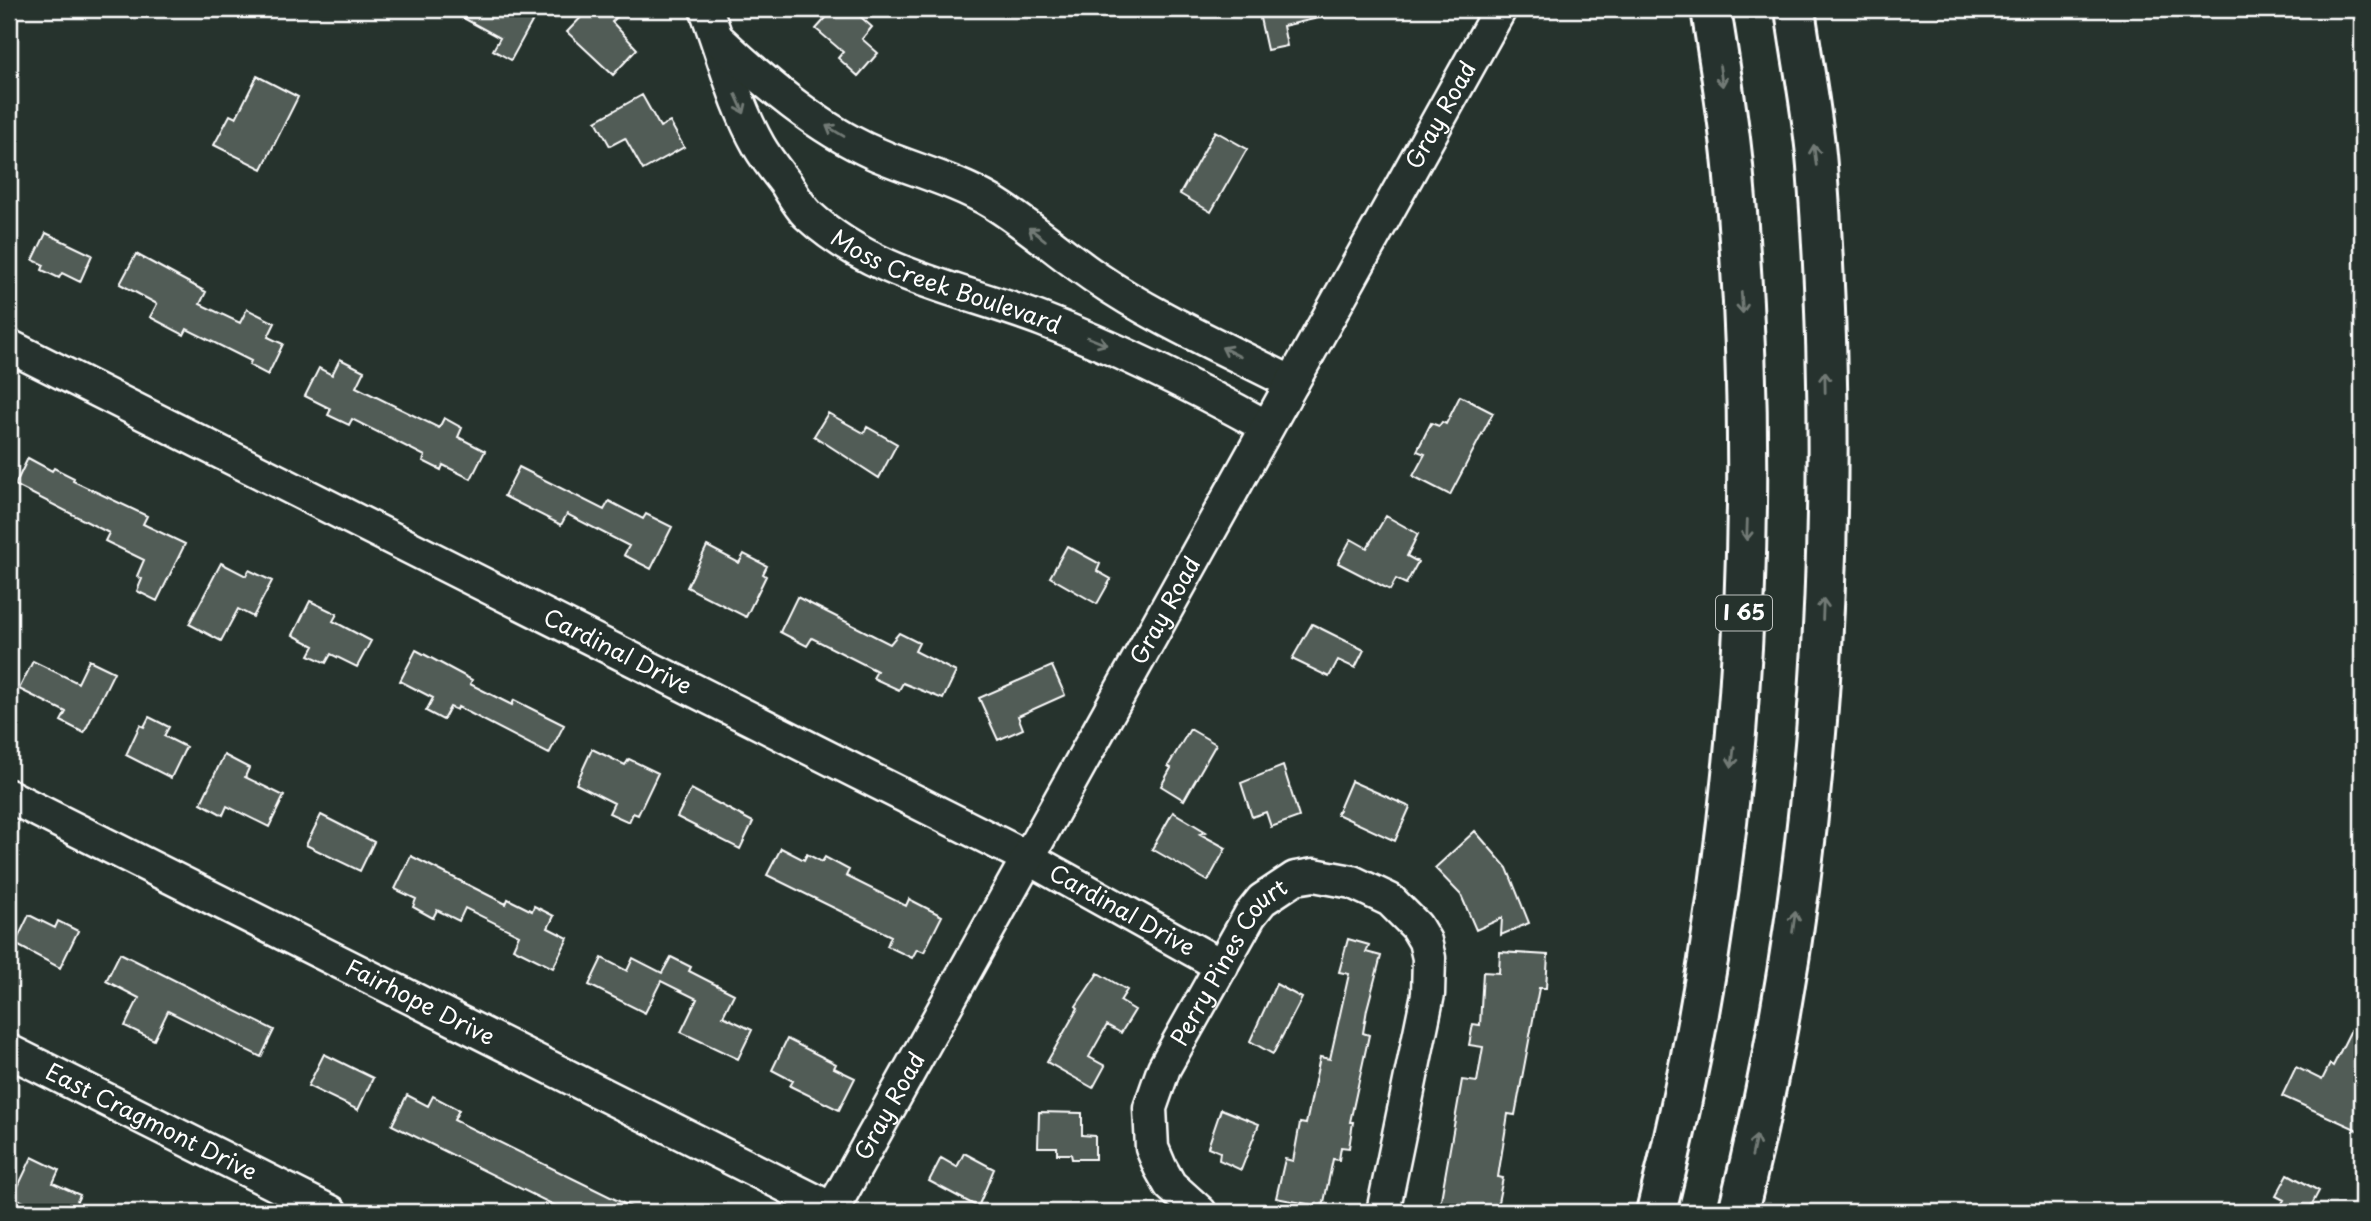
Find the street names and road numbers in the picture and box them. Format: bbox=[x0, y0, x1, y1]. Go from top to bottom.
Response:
street label: Gray Road bbox=[1395, 54, 1484, 175]
street label: Moss Creek Boulevard bbox=[824, 220, 1067, 342]
street label: Gray Road bbox=[1120, 550, 1208, 670]
road number: I 65 bbox=[1716, 596, 1772, 630]
street label: Cardinal Drive bbox=[538, 598, 699, 702]
street label: Cardinal Drive bbox=[1043, 854, 1202, 964]
street label: Perry Pines Court bbox=[1161, 869, 1294, 1052]
street label: Fairhope Drive bbox=[340, 949, 502, 1053]
street label: Gray Road bbox=[844, 1045, 933, 1166]
street label: East Cragmont Drive bbox=[40, 1053, 264, 1188]

